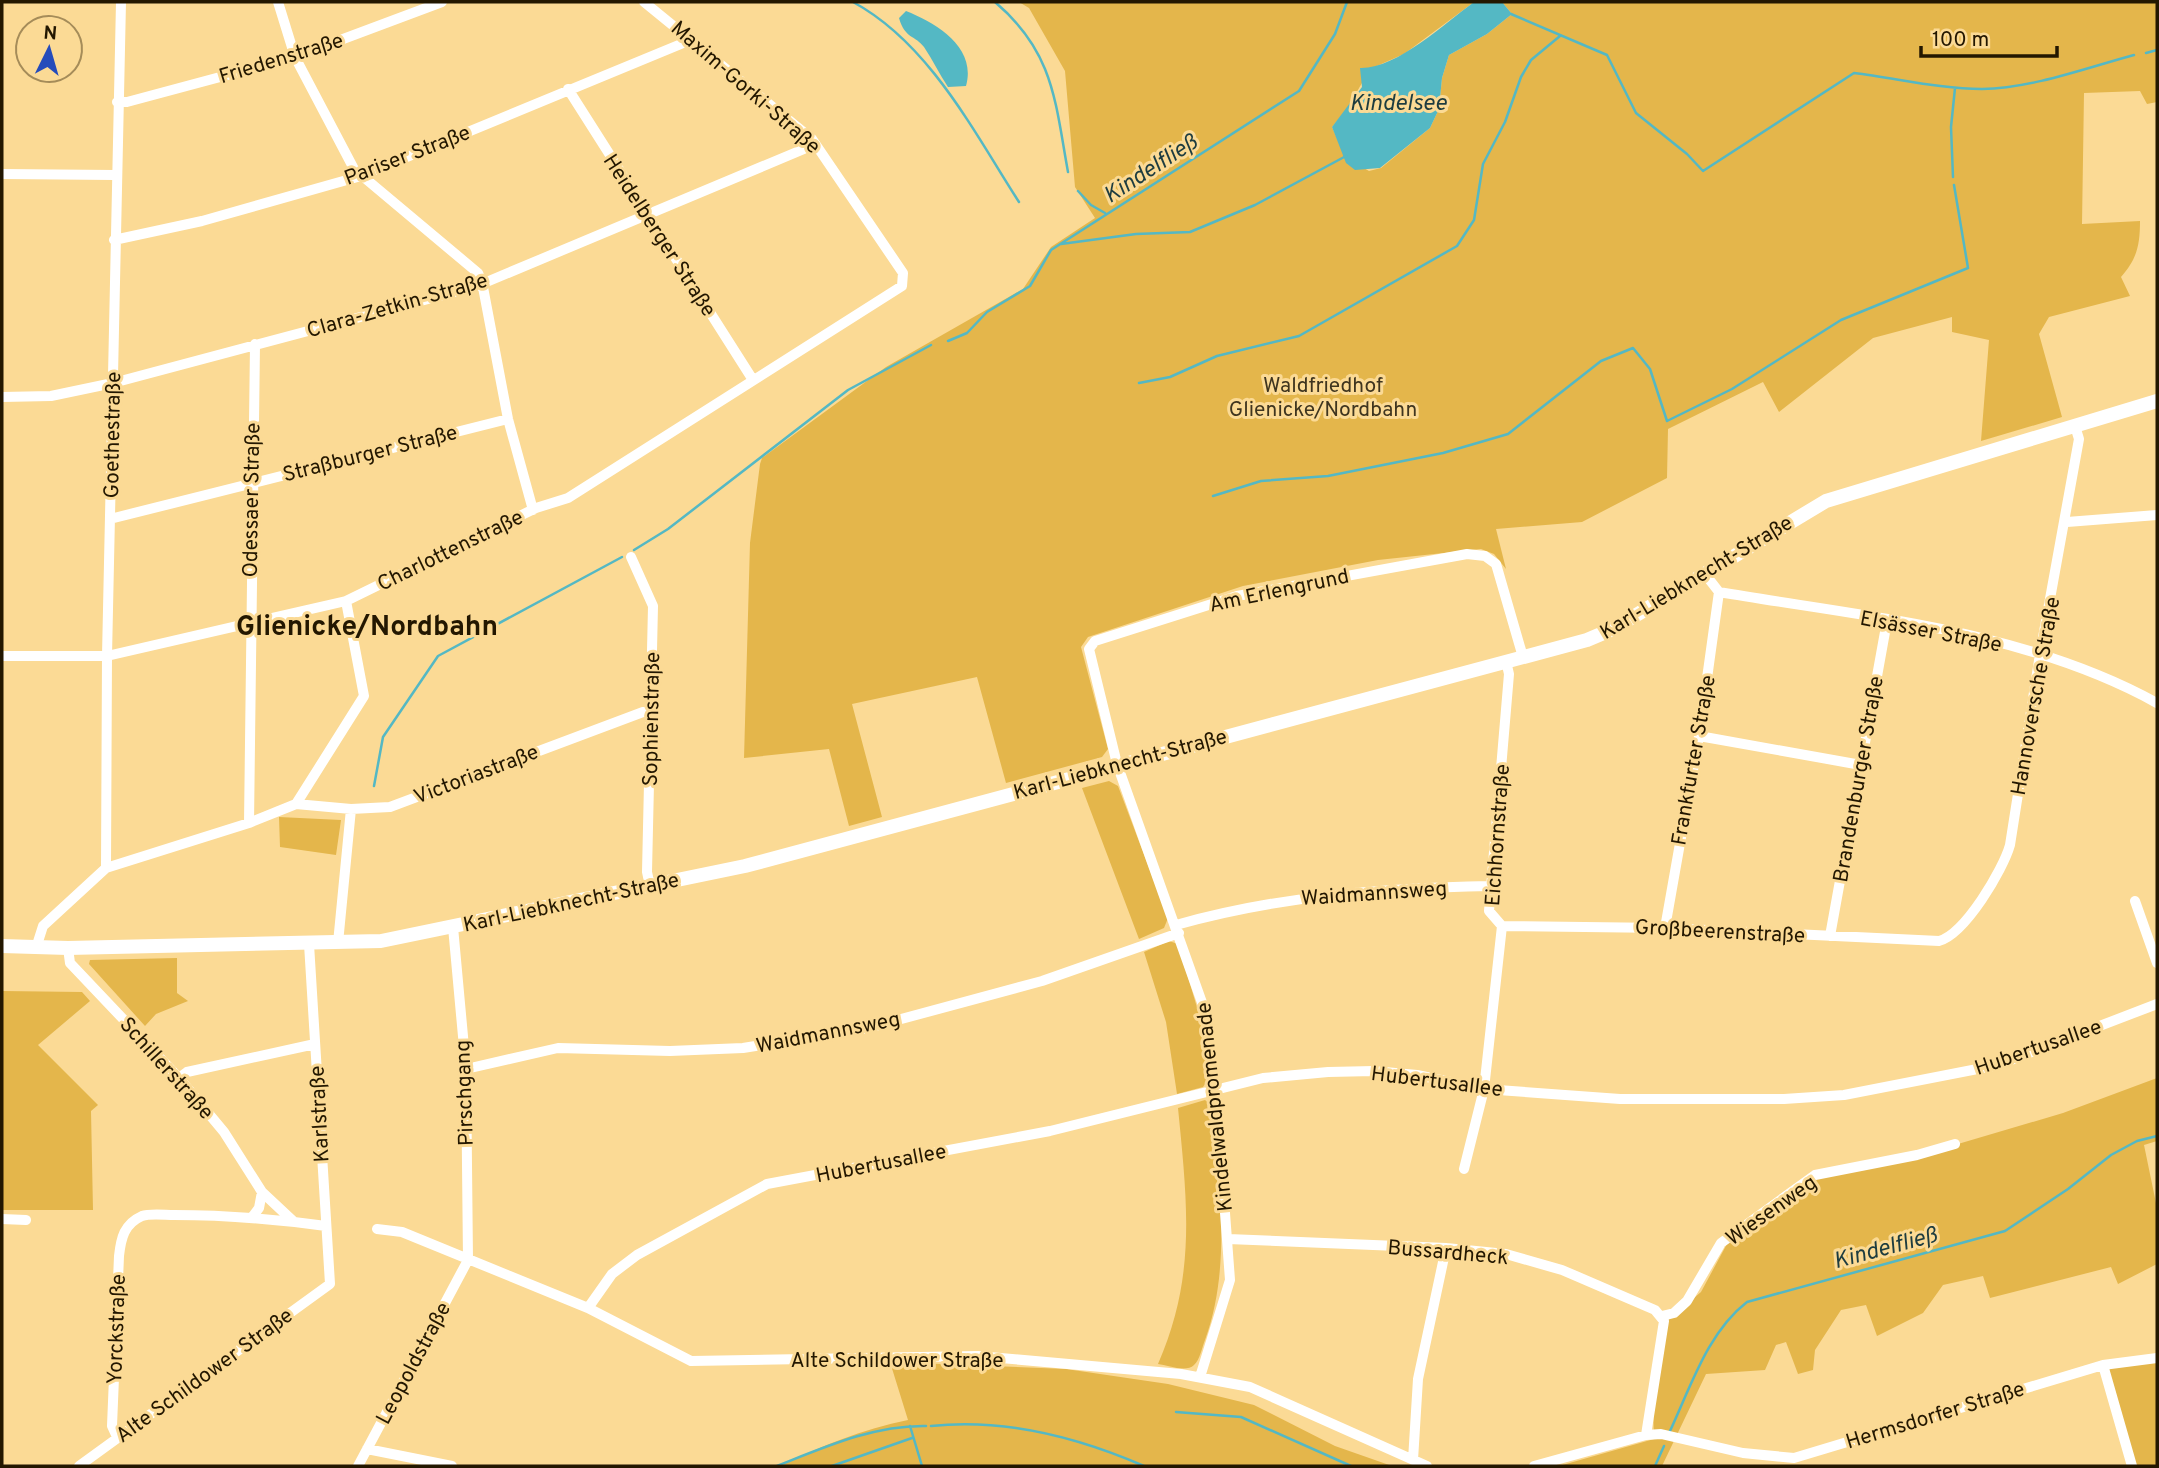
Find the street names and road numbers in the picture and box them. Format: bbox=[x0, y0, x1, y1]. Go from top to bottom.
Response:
street label: Maxim-Gorki-Straße bbox=[665, 16, 826, 161]
street label: Friedenstraße bbox=[216, 28, 347, 91]
street label: Pariser Straße bbox=[341, 120, 474, 193]
street label: Heidelberger Straße bbox=[596, 149, 721, 322]
street label: Clara-Zetkin-Straße bbox=[304, 268, 491, 345]
street label: Goethestraße bbox=[99, 371, 128, 499]
street label: Straßburger Straße bbox=[280, 420, 460, 489]
street label: Odessaer Straße bbox=[238, 422, 267, 578]
street label: Charlottenstraße bbox=[373, 504, 528, 598]
street label: Karl-Liebknecht-Straße bbox=[1595, 510, 1798, 647]
street label: Am Erlengrund bbox=[1207, 563, 1352, 619]
street label: Hannoversche Straße bbox=[2006, 595, 2067, 798]
street label: Elsässer Straße bbox=[1857, 605, 2004, 659]
street label: Sophienstraße bbox=[638, 652, 667, 787]
street label: Frankfurter Straße bbox=[1666, 673, 1723, 848]
street label: Brandenburger Straße bbox=[1828, 674, 1891, 885]
street label: Karl-Liebknecht-Straße bbox=[1011, 724, 1230, 807]
street label: Victoriastraße bbox=[410, 739, 543, 812]
street label: Eichhornstraße bbox=[1480, 763, 1517, 907]
street label: Karl-Liebknecht-Straße bbox=[461, 867, 682, 940]
street label: Waidmannsweg bbox=[1300, 876, 1448, 913]
street label: Großbeerenstraße bbox=[1634, 915, 1806, 950]
street label: Kindelwaldpromenade bbox=[1191, 1001, 1240, 1213]
street label: Waidmannsweg bbox=[754, 1006, 903, 1061]
street label: Schillerstraße bbox=[113, 1012, 219, 1126]
street label: Hubertusallee bbox=[1971, 1014, 2106, 1083]
street label: Pirschgang bbox=[450, 1039, 481, 1146]
street label: Hubertusallee bbox=[1369, 1061, 1504, 1104]
street label: Karlstraße bbox=[304, 1065, 337, 1163]
street label: Hubertusallee bbox=[814, 1139, 949, 1190]
street label: Wiesenweg bbox=[1721, 1170, 1823, 1252]
street label: Bussardheck bbox=[1386, 1235, 1509, 1272]
street label: Yorckstraße bbox=[102, 1273, 133, 1385]
street label: Leopoldstraße bbox=[371, 1298, 458, 1430]
street label: Alte Schildower Straße bbox=[111, 1303, 299, 1450]
street label: Alte Schildower Straße bbox=[791, 1348, 1003, 1375]
street label: Hermsdorfer Straße bbox=[1843, 1376, 2028, 1456]

